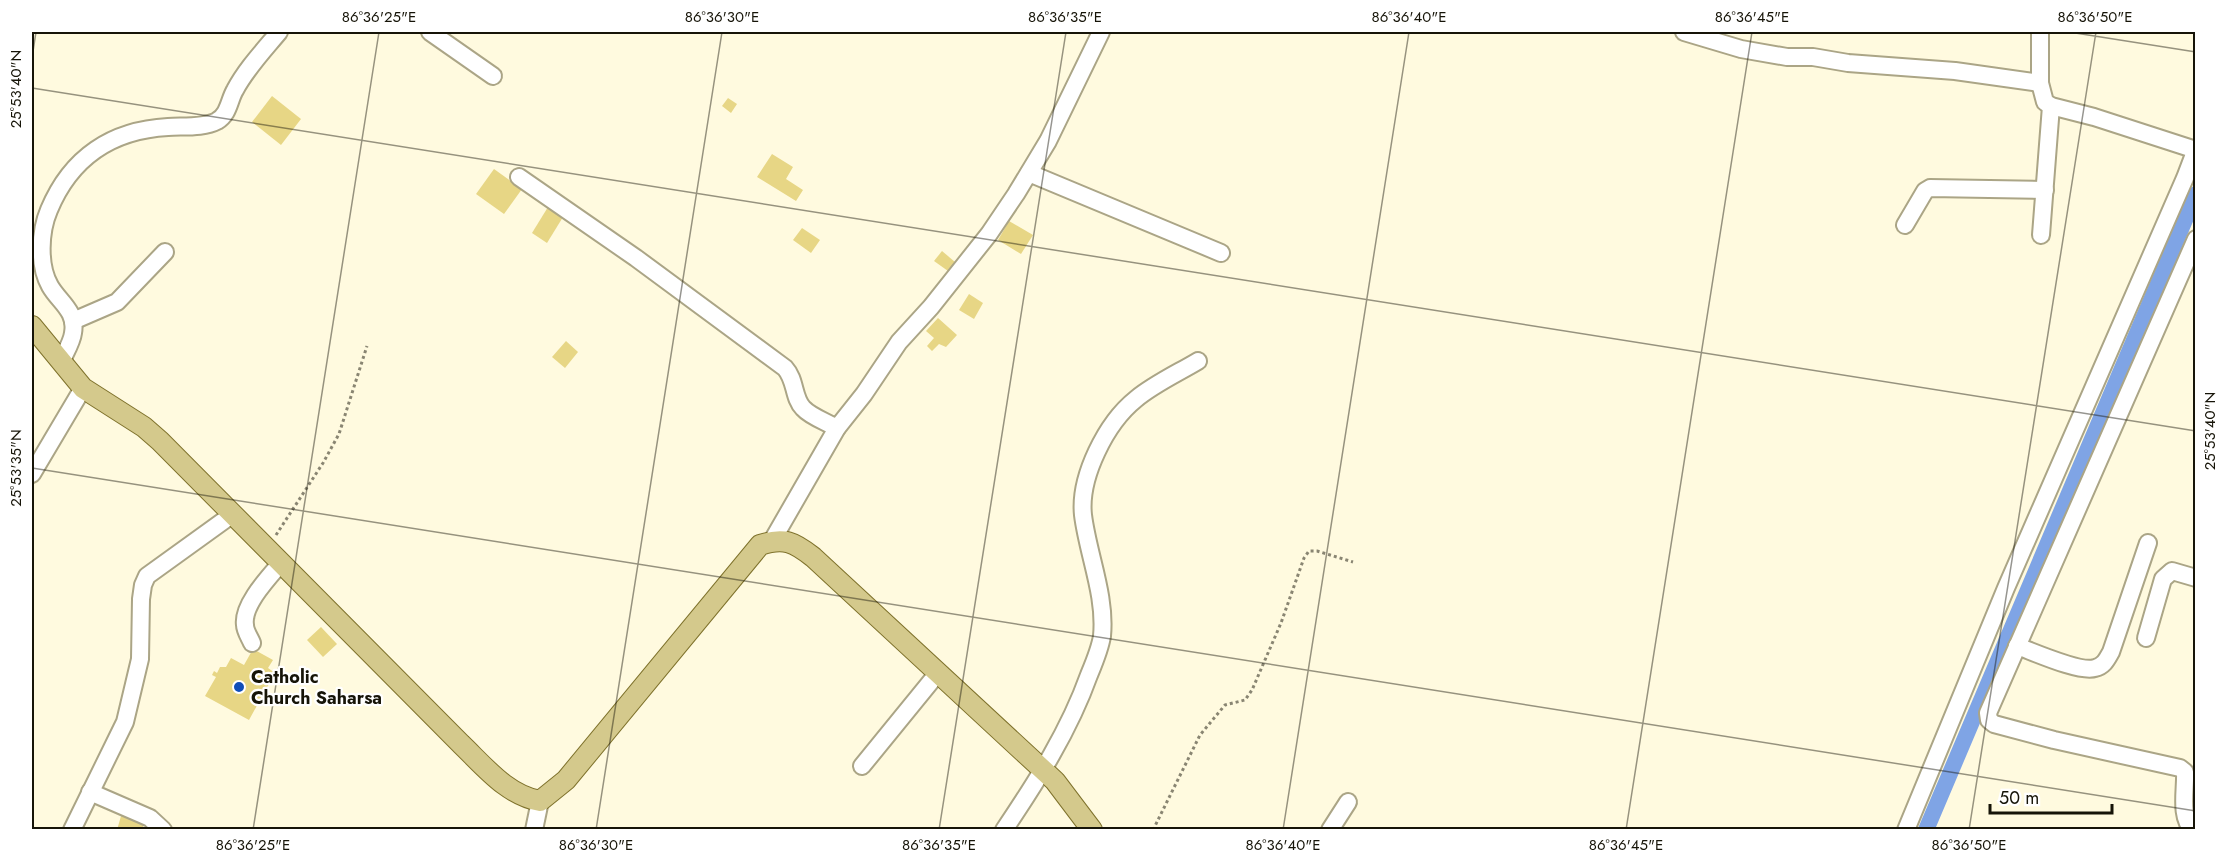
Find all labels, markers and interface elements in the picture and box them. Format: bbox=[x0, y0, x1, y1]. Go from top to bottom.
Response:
text: 86°36'25"E bbox=[342, 6, 416, 28]
text: 86°36'30"E bbox=[685, 6, 759, 28]
text: 86°36'35"E bbox=[1028, 6, 1102, 28]
text: 86°36'40"E bbox=[1371, 6, 1447, 28]
text: 86°36'45"E bbox=[1715, 6, 1789, 28]
text: 86°36'50"E bbox=[2058, 6, 2132, 28]
text: 25°53'40"N bbox=[5, 50, 27, 128]
text: 25°53'40"N bbox=[2199, 392, 2221, 470]
text: 25°53'35"N bbox=[5, 429, 27, 507]
place label: Catholic Church Saharsa bbox=[251, 664, 382, 711]
marker: Catholic Church Saharsa bbox=[232, 680, 246, 694]
scale bar bbox=[1990, 777, 2112, 815]
text: 50 m bbox=[1999, 785, 2039, 811]
text: 86°36'25"E bbox=[216, 834, 290, 856]
text: 86°36'30"E bbox=[559, 834, 633, 856]
text: 86°36'35"E bbox=[902, 834, 976, 856]
text: 86°36'40"E bbox=[1245, 834, 1321, 856]
text: 86°36'45"E bbox=[1589, 834, 1663, 856]
text: 86°36'50"E bbox=[1932, 834, 2006, 856]

